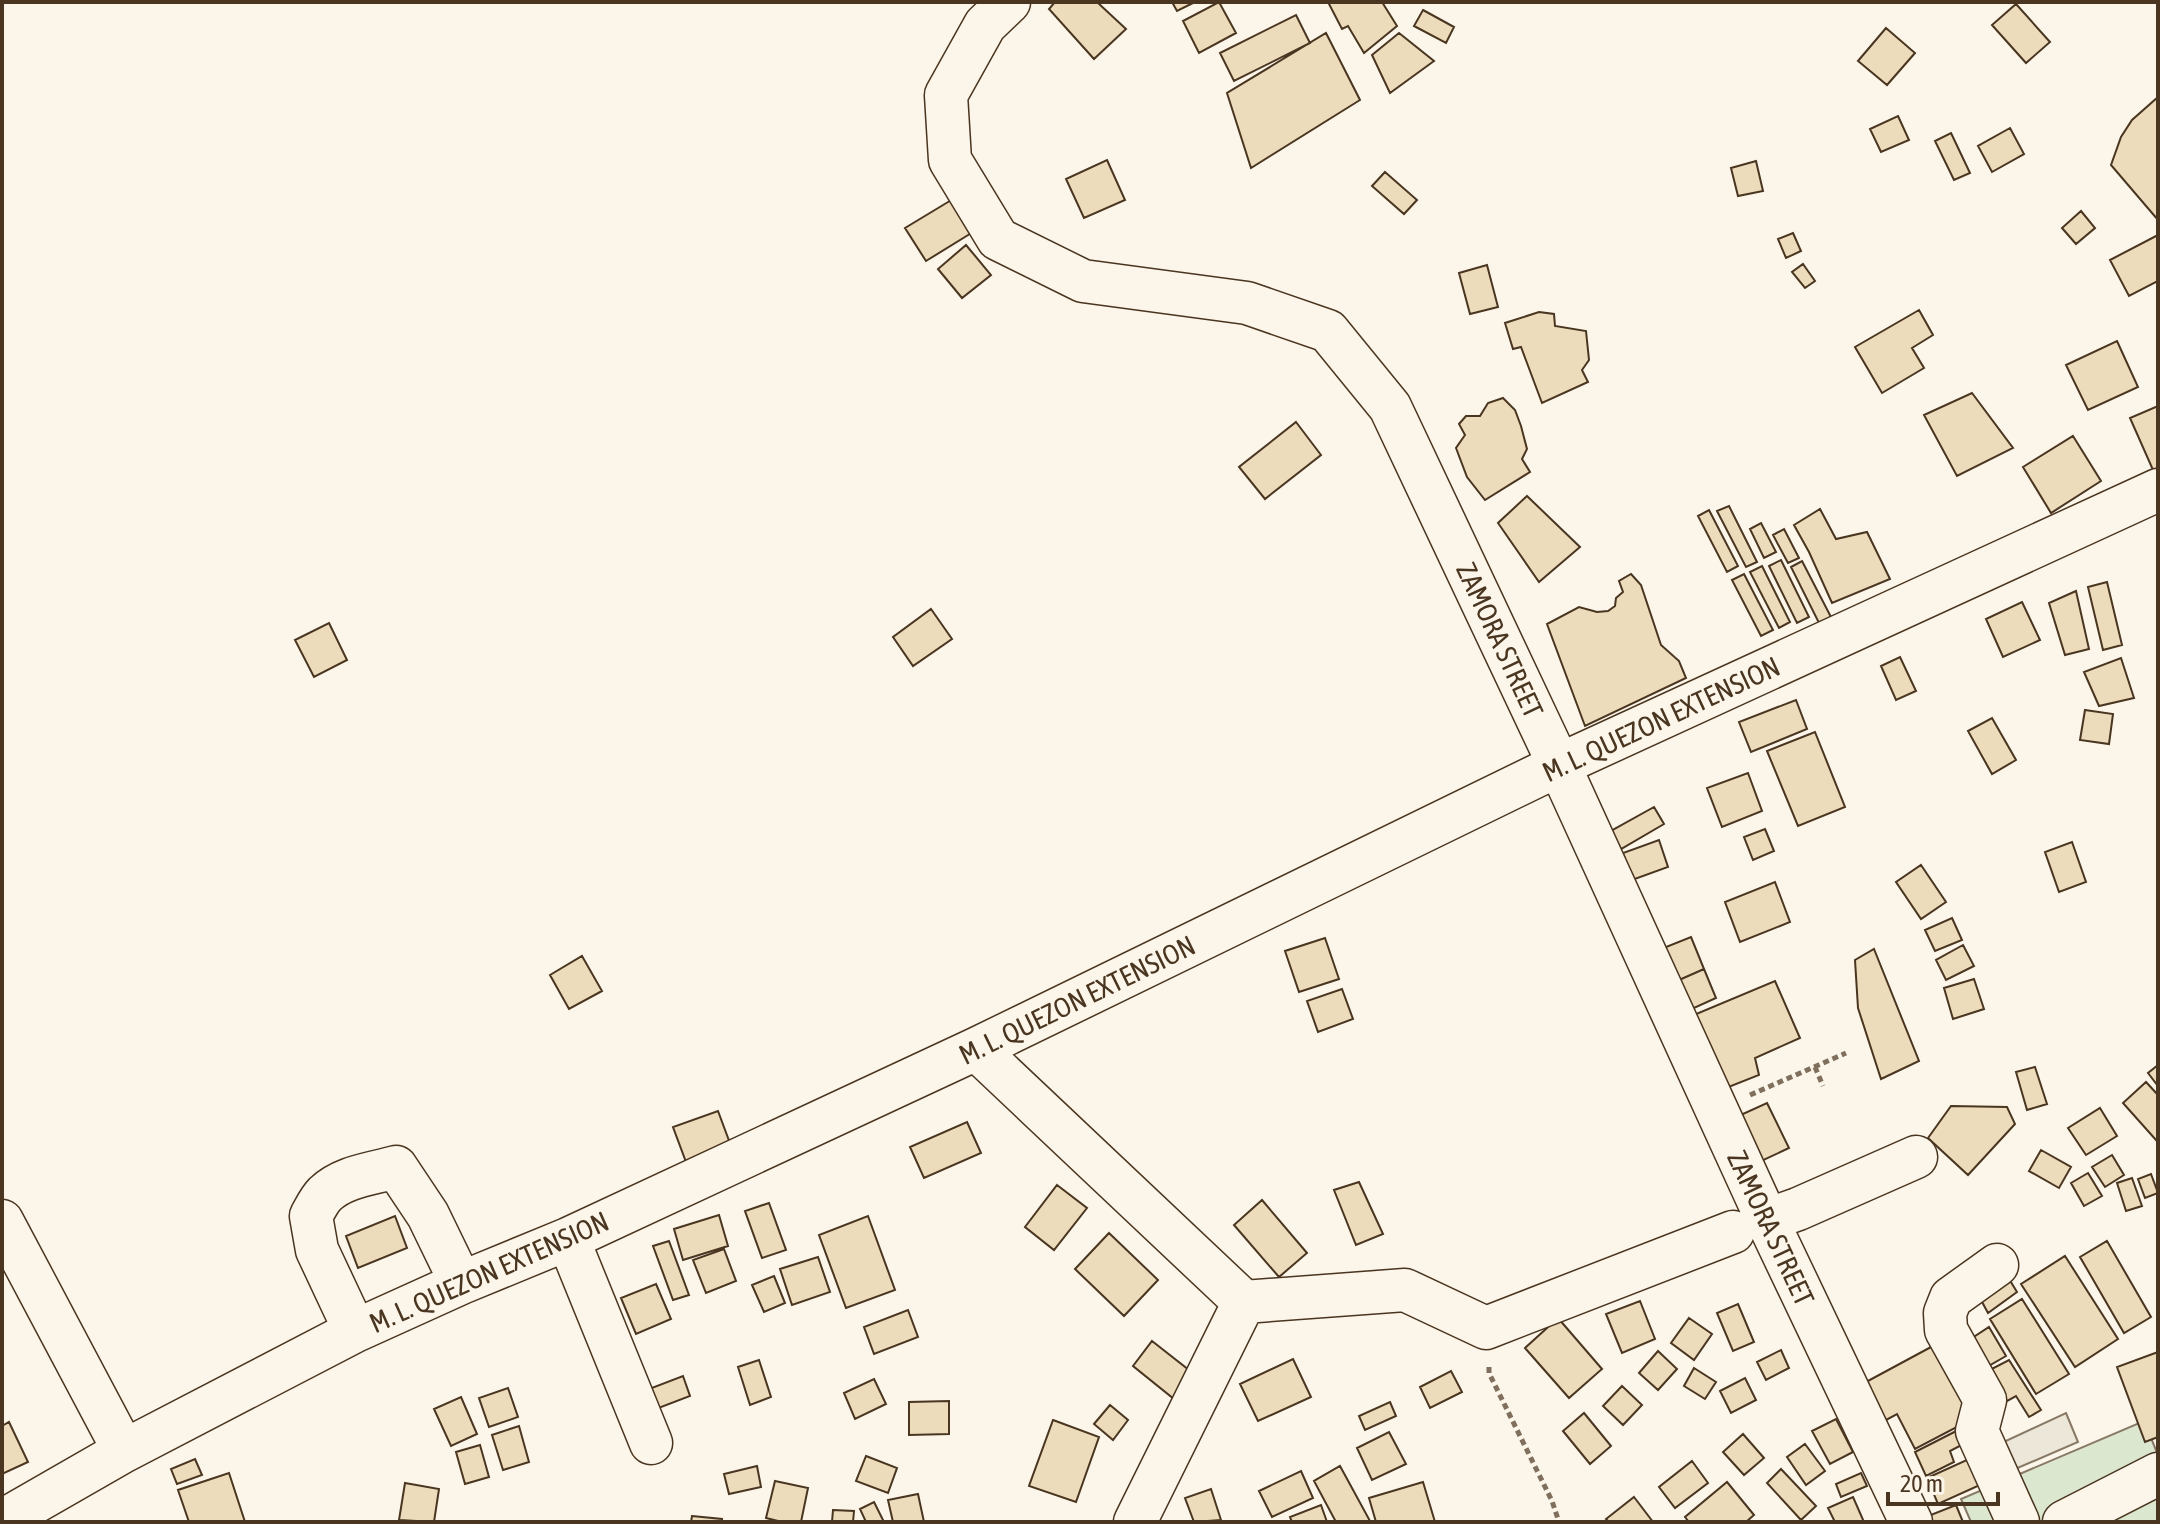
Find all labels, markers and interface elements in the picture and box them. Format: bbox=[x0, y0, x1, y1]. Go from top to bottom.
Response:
street label: ZAMORA STREET bbox=[1450, 557, 1550, 723]
street label: M. L. QUEZON EXTENSION bbox=[1537, 650, 1785, 788]
street label: M. L. QUEZON EXTENSION bbox=[954, 929, 1200, 1071]
street label: ZAMORA STREET bbox=[1721, 1145, 1821, 1311]
street label: M. L. QUEZON EXTENSION bbox=[364, 1205, 614, 1339]
scale bar bbox=[1888, 1456, 1998, 1506]
text: 20 m bbox=[1900, 1470, 1943, 1497]

